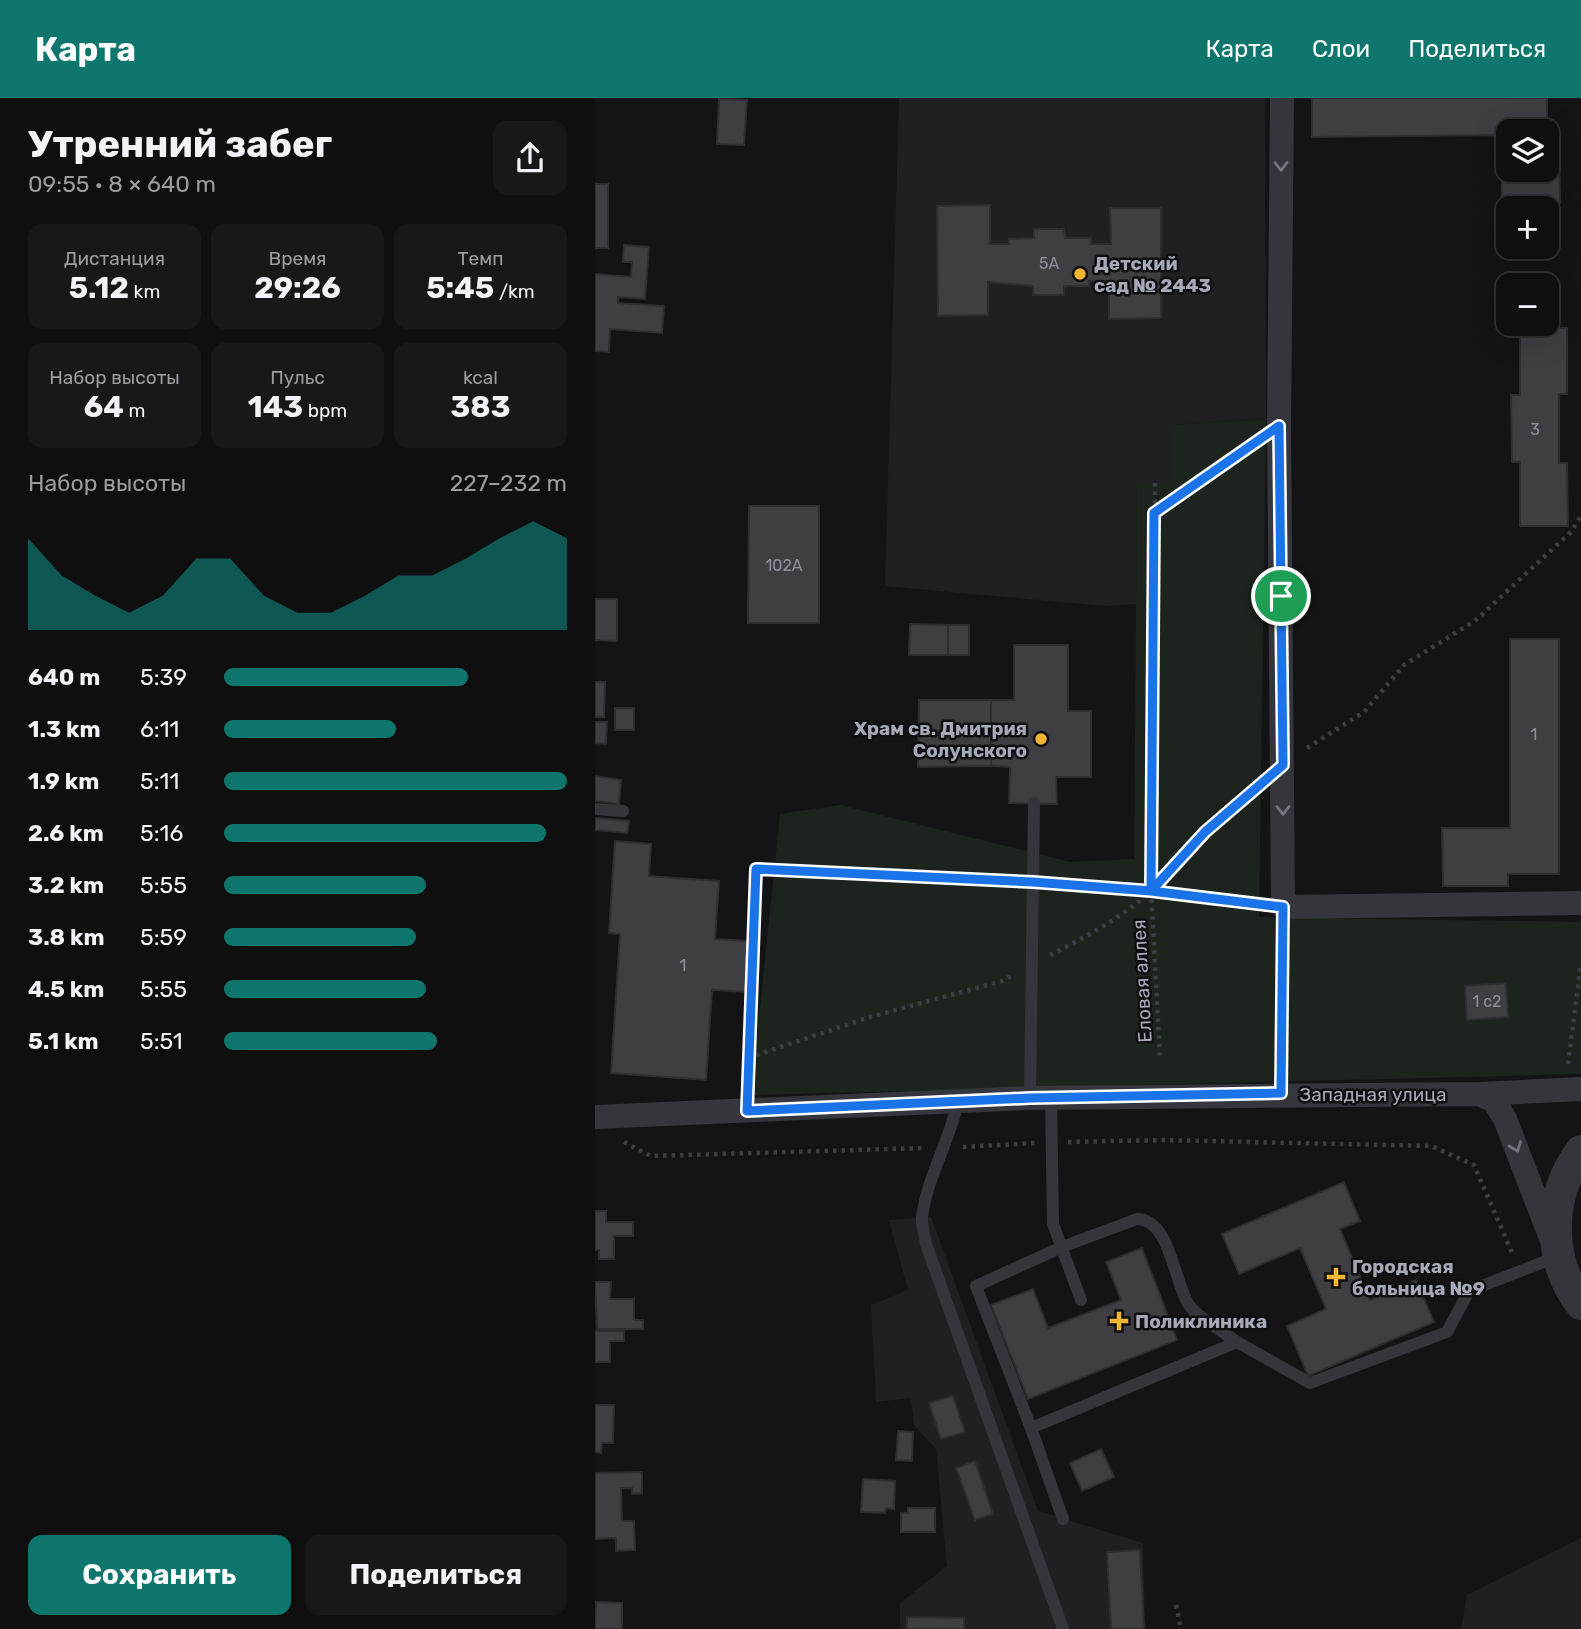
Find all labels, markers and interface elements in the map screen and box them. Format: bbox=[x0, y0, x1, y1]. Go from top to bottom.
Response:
text: Карта bbox=[35, 30, 136, 69]
text: Карта bbox=[1205, 35, 1274, 63]
text: Слои bbox=[1312, 35, 1370, 63]
text: Поделиться bbox=[1408, 35, 1546, 63]
map controls bbox=[1496, 119, 1559, 336]
button: layers bbox=[1496, 119, 1559, 182]
text: Утренний забег bbox=[28, 121, 332, 167]
button: share bbox=[493, 121, 567, 195]
one-way arrow bbox=[1274, 161, 1289, 172]
text: 09:55 · 8 × 640 m bbox=[28, 170, 216, 198]
button: + bbox=[1496, 196, 1559, 259]
text: Дистанция bbox=[64, 247, 165, 270]
text: Время bbox=[269, 247, 326, 270]
text: Темп bbox=[458, 247, 503, 270]
place label: Детский сад № 2443 bbox=[1094, 252, 1211, 297]
house number: 5А bbox=[1039, 254, 1059, 273]
marker: Детский сад № 2443 bbox=[1072, 266, 1088, 282]
text: 5.12 bbox=[69, 270, 129, 306]
text: 29:26 bbox=[254, 270, 341, 306]
text: 5:45 bbox=[426, 270, 494, 306]
button: − bbox=[1496, 273, 1559, 336]
text: km bbox=[129, 280, 160, 303]
text: /km bbox=[494, 280, 535, 303]
text: Набор высоты bbox=[49, 366, 180, 389]
text: Пульс bbox=[270, 366, 325, 389]
text: kcal bbox=[463, 366, 498, 389]
text: 64 bbox=[84, 389, 124, 425]
text: 143 bbox=[248, 389, 303, 425]
text: 383 bbox=[451, 389, 510, 425]
text: m bbox=[124, 399, 145, 422]
text: bpm bbox=[303, 399, 347, 422]
house number: 3 bbox=[1530, 420, 1540, 439]
text: Набор высоты bbox=[28, 469, 186, 497]
text: 227–232 m bbox=[450, 469, 567, 497]
house number: 102А bbox=[765, 556, 803, 575]
pin bbox=[1251, 566, 1311, 626]
icon: arrive bbox=[1262, 577, 1300, 615]
text: 640 m bbox=[28, 663, 100, 691]
text: 5:39 bbox=[140, 663, 187, 691]
text: 1.3 km bbox=[28, 715, 101, 743]
text: 6:11 bbox=[140, 715, 179, 743]
place label: Храм св. Дмитрия Солунского bbox=[854, 717, 1027, 762]
house number: 1 bbox=[1531, 725, 1537, 744]
marker: Храм св. Дмитрия Солунского bbox=[1033, 731, 1049, 747]
text: 1.9 km bbox=[28, 767, 99, 795]
text: 5:11 bbox=[140, 767, 179, 795]
one-way arrow bbox=[1275, 805, 1291, 816]
text: 2.6 km bbox=[28, 819, 104, 847]
text: 5:16 bbox=[140, 819, 183, 847]
text: 3.2 km bbox=[28, 871, 104, 899]
text: 5:55 bbox=[140, 871, 187, 899]
street label: Еловая аллея bbox=[1127, 919, 1157, 1043]
text: 3.8 km bbox=[28, 923, 105, 951]
text: 5:59 bbox=[140, 923, 187, 951]
house number: 1 bbox=[680, 956, 686, 975]
text: 4.5 km bbox=[28, 975, 104, 1003]
text: 5:55 bbox=[140, 975, 187, 1003]
house number: 1 с2 bbox=[1473, 992, 1502, 1011]
text: 5.1 km bbox=[28, 1027, 99, 1055]
text: 5:51 bbox=[140, 1027, 183, 1055]
street label: Западная улица bbox=[1299, 1083, 1447, 1106]
one-way arrow bbox=[1507, 1140, 1521, 1152]
place label: Городская больница №9 bbox=[1352, 1255, 1485, 1300]
marker: Городская больница №9 bbox=[1326, 1267, 1346, 1287]
place label: Поликлиника bbox=[1135, 1310, 1267, 1333]
marker: Поликлиника bbox=[1109, 1311, 1129, 1331]
button: Сохранить bbox=[28, 1535, 291, 1615]
button: Поделиться bbox=[305, 1535, 567, 1615]

